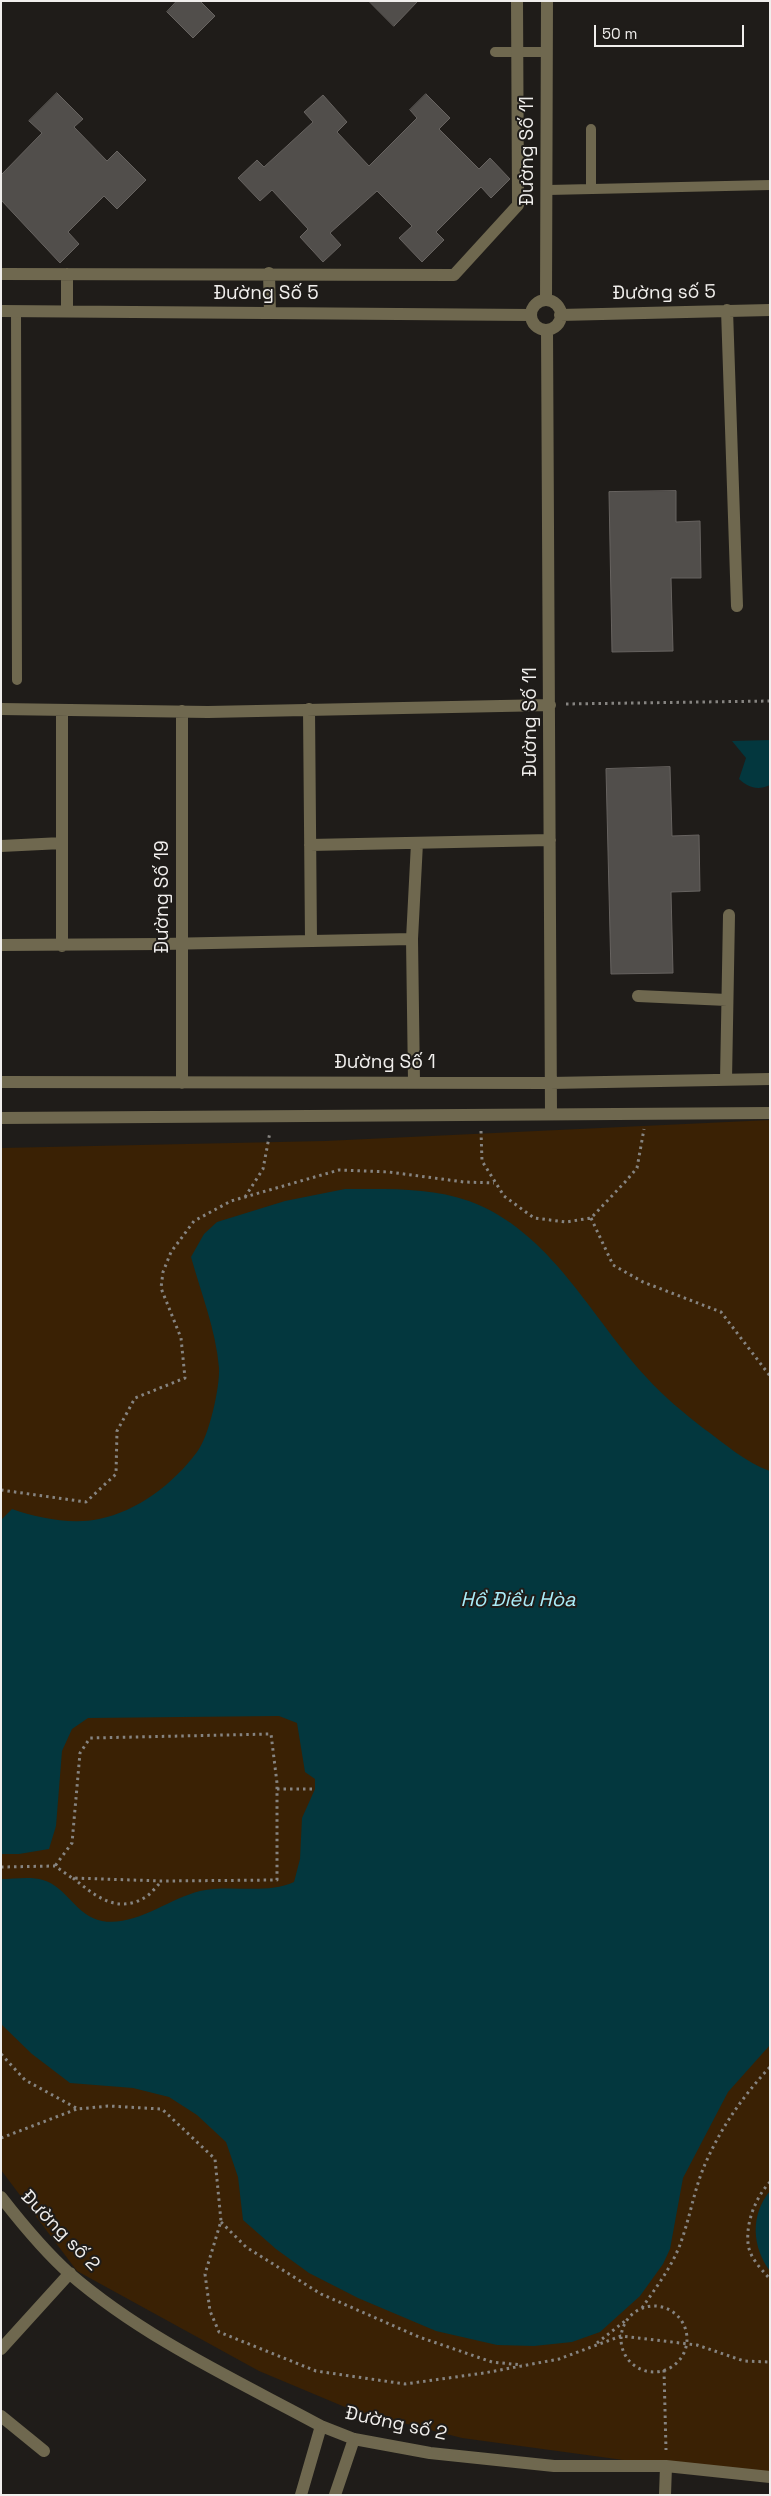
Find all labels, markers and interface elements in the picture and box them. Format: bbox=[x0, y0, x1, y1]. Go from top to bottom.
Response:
scale bar bbox=[596, 15, 746, 47]
text: 50 m bbox=[602, 24, 637, 43]
street label: Đường Số 11 bbox=[517, 96, 539, 206]
street label: Đường số 5 bbox=[612, 281, 716, 305]
street label: Đường Số 5 bbox=[213, 283, 319, 305]
street label: Đường Số 11 bbox=[520, 667, 542, 777]
street label: Đường Số 19 bbox=[152, 840, 174, 954]
street label: Đường Số 1 bbox=[334, 1052, 436, 1074]
water label: Hồ Điều Hòa bbox=[461, 1589, 575, 1613]
street label: Đường số 2 bbox=[16, 2186, 104, 2276]
street label: Đường số 2 bbox=[343, 2402, 449, 2446]

